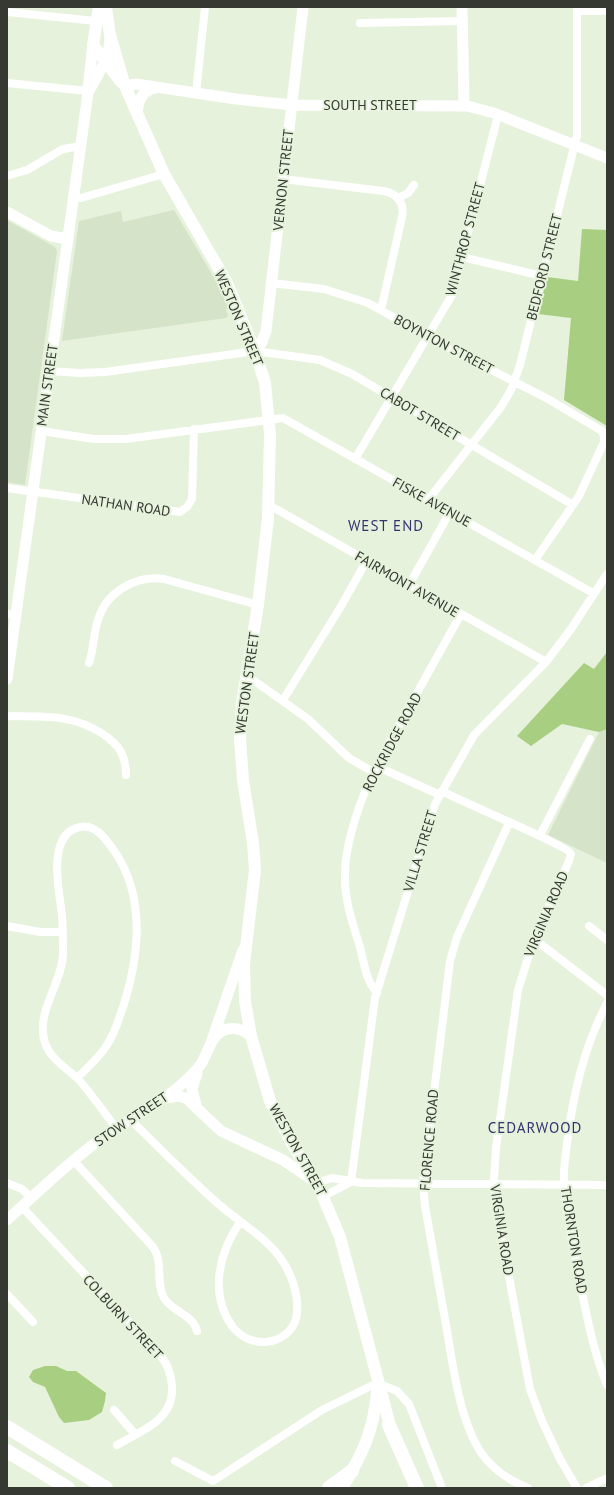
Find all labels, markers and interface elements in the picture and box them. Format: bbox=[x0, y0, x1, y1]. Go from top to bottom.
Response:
street label: SOUTH STREET bbox=[323, 96, 417, 114]
street label: VERNON STREET bbox=[269, 128, 297, 233]
street label: WINTHROP STREET bbox=[441, 180, 489, 298]
street label: BEDFORD STREET bbox=[522, 212, 566, 322]
street label: WESTON STREET bbox=[211, 267, 267, 369]
street label: BOYNTON STREET bbox=[391, 310, 497, 378]
street label: MAIN STREET bbox=[32, 343, 62, 427]
street label: CABOT STREET bbox=[377, 383, 463, 445]
street label: FISKE AVENUE bbox=[390, 473, 474, 531]
street label: NATHAN ROAD bbox=[80, 490, 172, 520]
district label: WEST END bbox=[348, 516, 424, 535]
street label: FAIRMONT AVENUE bbox=[352, 547, 462, 621]
street label: WESTON STREET bbox=[231, 631, 263, 735]
street label: ROCKRIDGE ROAD bbox=[358, 689, 426, 795]
street label: VILLA STREET bbox=[399, 808, 441, 895]
street label: VIRGINIA ROAD bbox=[519, 868, 572, 961]
street label: STOW STREET bbox=[91, 1088, 172, 1150]
street label: FLORENCE ROAD bbox=[416, 1088, 442, 1192]
street label: WESTON STREET bbox=[265, 1101, 331, 1199]
district label: CEDARWOOD bbox=[488, 1118, 582, 1137]
street label: VIRGINIA ROAD bbox=[486, 1182, 518, 1277]
street label: THORNTON ROAD bbox=[557, 1185, 591, 1295]
street label: COLBURN STREET bbox=[79, 1271, 167, 1363]

